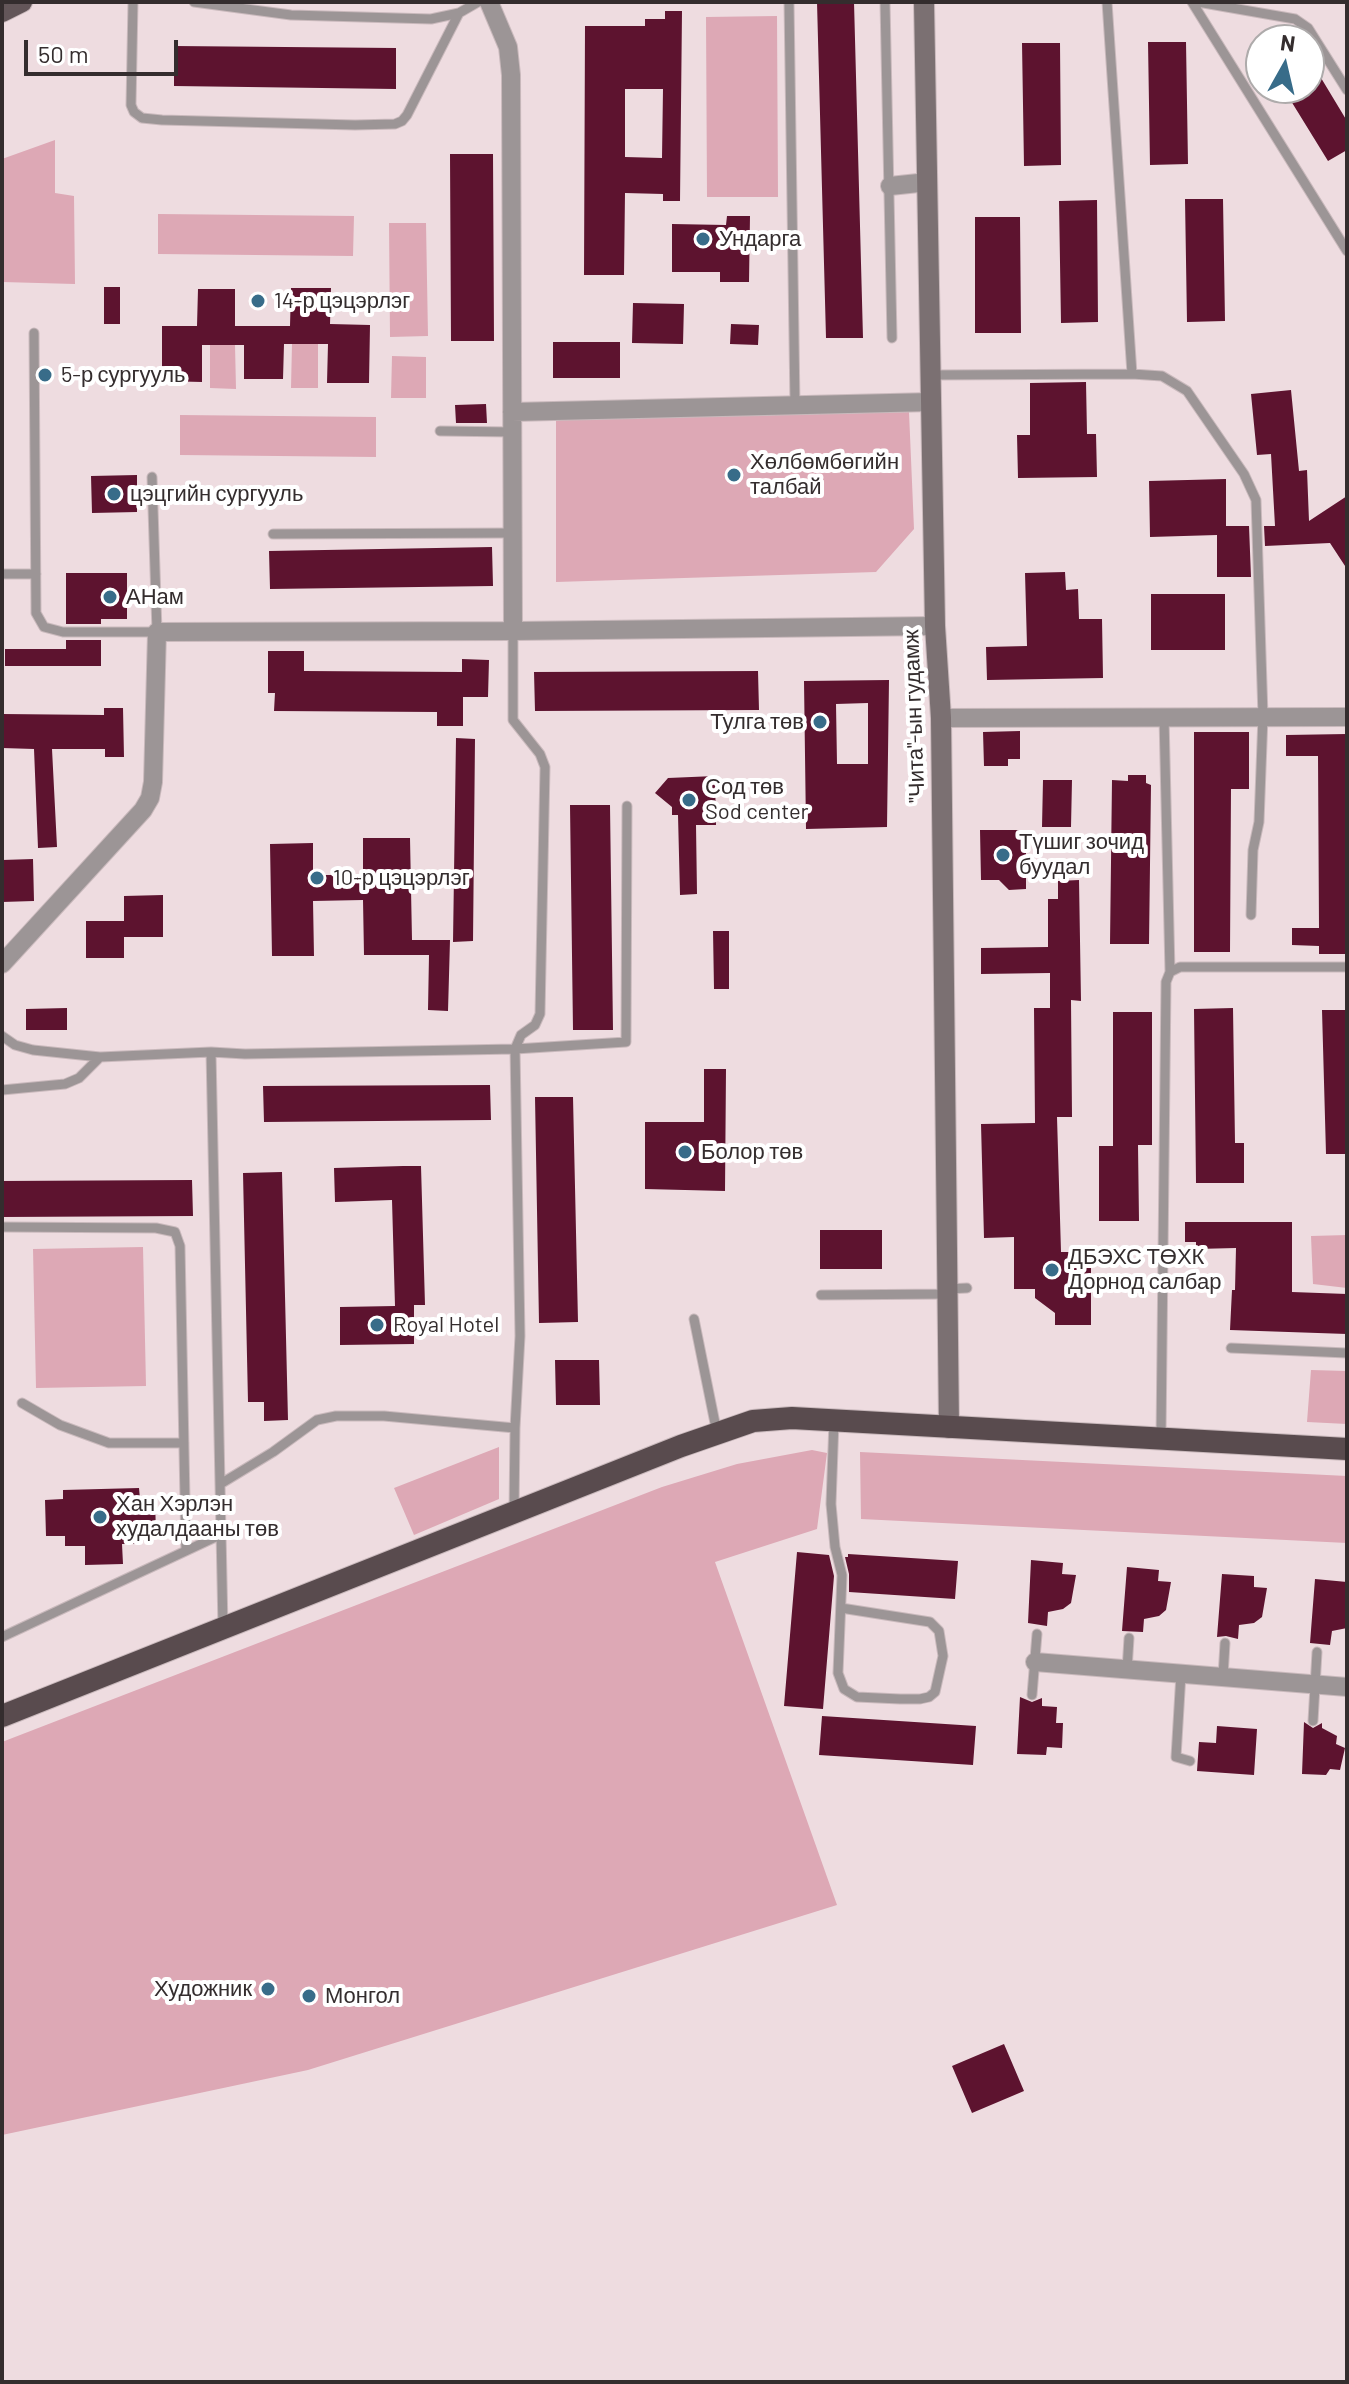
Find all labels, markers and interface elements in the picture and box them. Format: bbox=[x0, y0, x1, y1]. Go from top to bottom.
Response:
scale bar bbox=[28, 24, 182, 74]
north arrow bbox=[1245, 24, 1325, 104]
text: N bbox=[1279, 28, 1297, 56]
text: 50 m bbox=[38, 39, 89, 68]
place label: Ундарга bbox=[719, 226, 801, 252]
marker: Ундарга bbox=[694, 230, 712, 248]
place label: 14-р цэцэрлэг bbox=[274, 288, 410, 314]
marker: 14-р цэцэрлэг bbox=[249, 292, 267, 310]
place label: 5-р сургууль bbox=[61, 362, 185, 388]
marker: 5-р сургууль bbox=[36, 366, 54, 384]
place label: Хөлбөмбөгийн талбай bbox=[750, 449, 899, 500]
marker: Хөлбөмбөгийн талбай bbox=[725, 466, 743, 484]
place label: цэцгийн сургууль bbox=[130, 481, 303, 507]
marker: цэцгийн сургууль bbox=[105, 485, 123, 503]
place label: АНам bbox=[126, 584, 184, 610]
marker: АНам bbox=[101, 588, 119, 606]
street label: "Чита"-ын гудамж bbox=[898, 629, 930, 803]
place label: Тулга төв bbox=[710, 709, 804, 735]
marker: Тулга төв bbox=[811, 713, 829, 731]
place label: Сод төв Sod center bbox=[705, 774, 809, 826]
marker: Сод төв Sod center bbox=[680, 791, 698, 809]
place label: Түшиг зочид буудал bbox=[1019, 829, 1144, 880]
marker: Түшиг зочид буудал bbox=[994, 846, 1012, 864]
place label: 10-р цэцэрлэг bbox=[333, 865, 470, 891]
marker: 10-р цэцэрлэг bbox=[308, 869, 326, 887]
place label: Болор төв bbox=[701, 1139, 803, 1165]
marker: Болор төв bbox=[676, 1143, 694, 1161]
place label: ДБЭХС ТӨХК Дорнод салбар bbox=[1068, 1244, 1221, 1296]
marker: ДБЭХС ТӨХК Дорнод салбар bbox=[1043, 1261, 1061, 1279]
place label: Royal Hotel bbox=[393, 1312, 499, 1338]
marker: Royal Hotel bbox=[368, 1316, 386, 1334]
place label: Хан Хэрлэн худалдааны төв bbox=[116, 1491, 279, 1542]
marker: Хан Хэрлэн худалдааны төв bbox=[91, 1508, 109, 1526]
place label: Художник bbox=[154, 1976, 252, 2002]
marker: Художник bbox=[259, 1980, 277, 1998]
place label: Монгол bbox=[325, 1983, 400, 2009]
marker: Монгол bbox=[300, 1987, 318, 2005]

